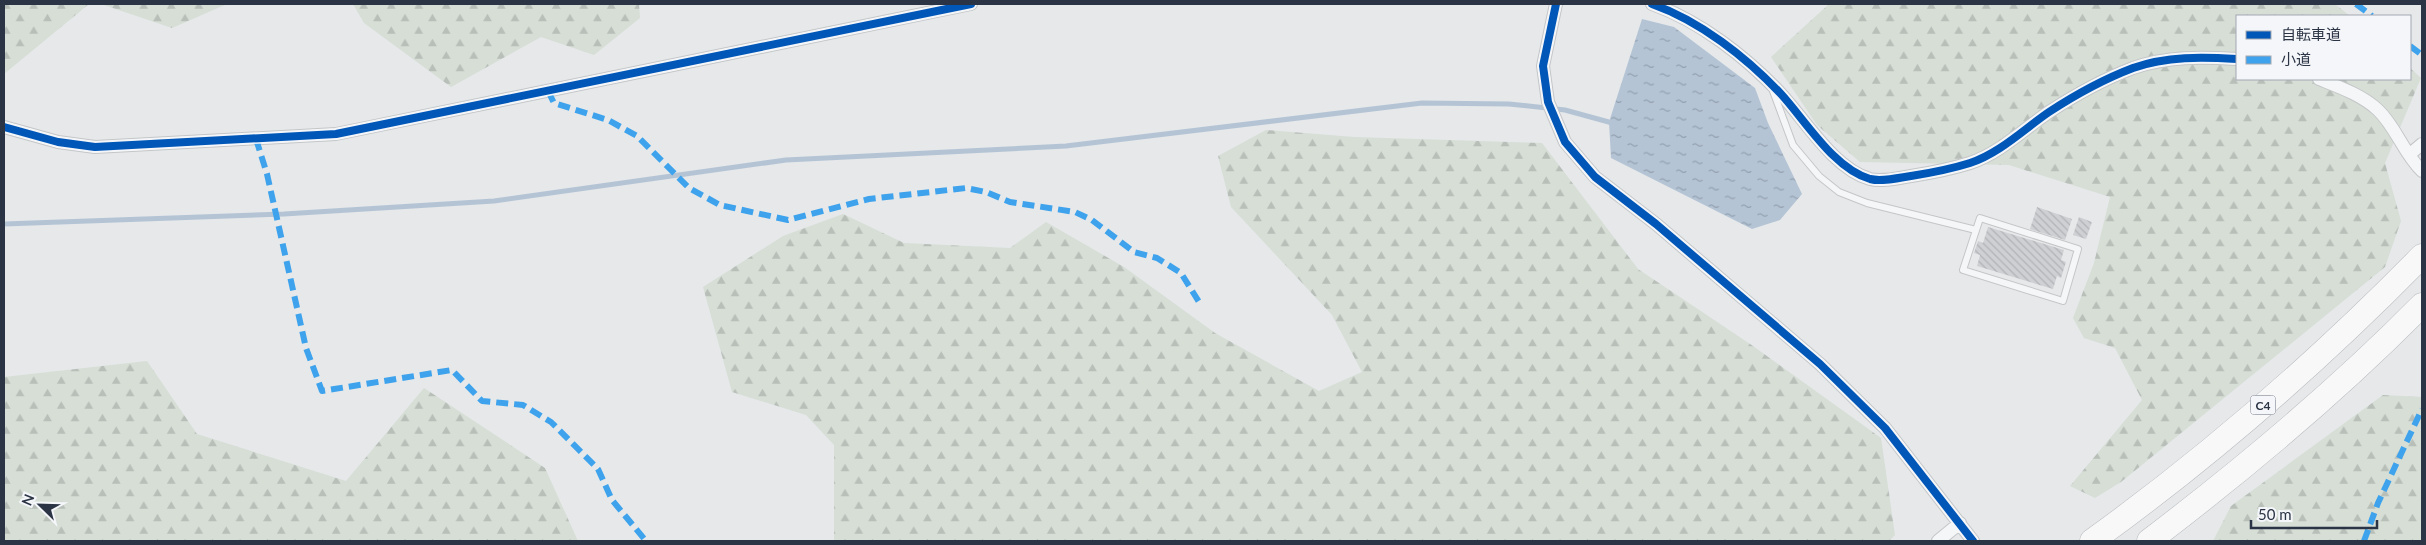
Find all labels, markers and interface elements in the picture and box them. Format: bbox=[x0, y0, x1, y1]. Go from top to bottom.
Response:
legend bbox=[2236, 15, 2411, 80]
text: 自転車道 bbox=[2281, 25, 2341, 43]
text: 小道 bbox=[2281, 50, 2311, 68]
road number: C4 bbox=[2250, 396, 2276, 414]
north arrow bbox=[15, 480, 65, 530]
text: N bbox=[18, 491, 38, 508]
scale bar bbox=[2251, 498, 2377, 530]
text: 50 m bbox=[2258, 505, 2292, 523]

